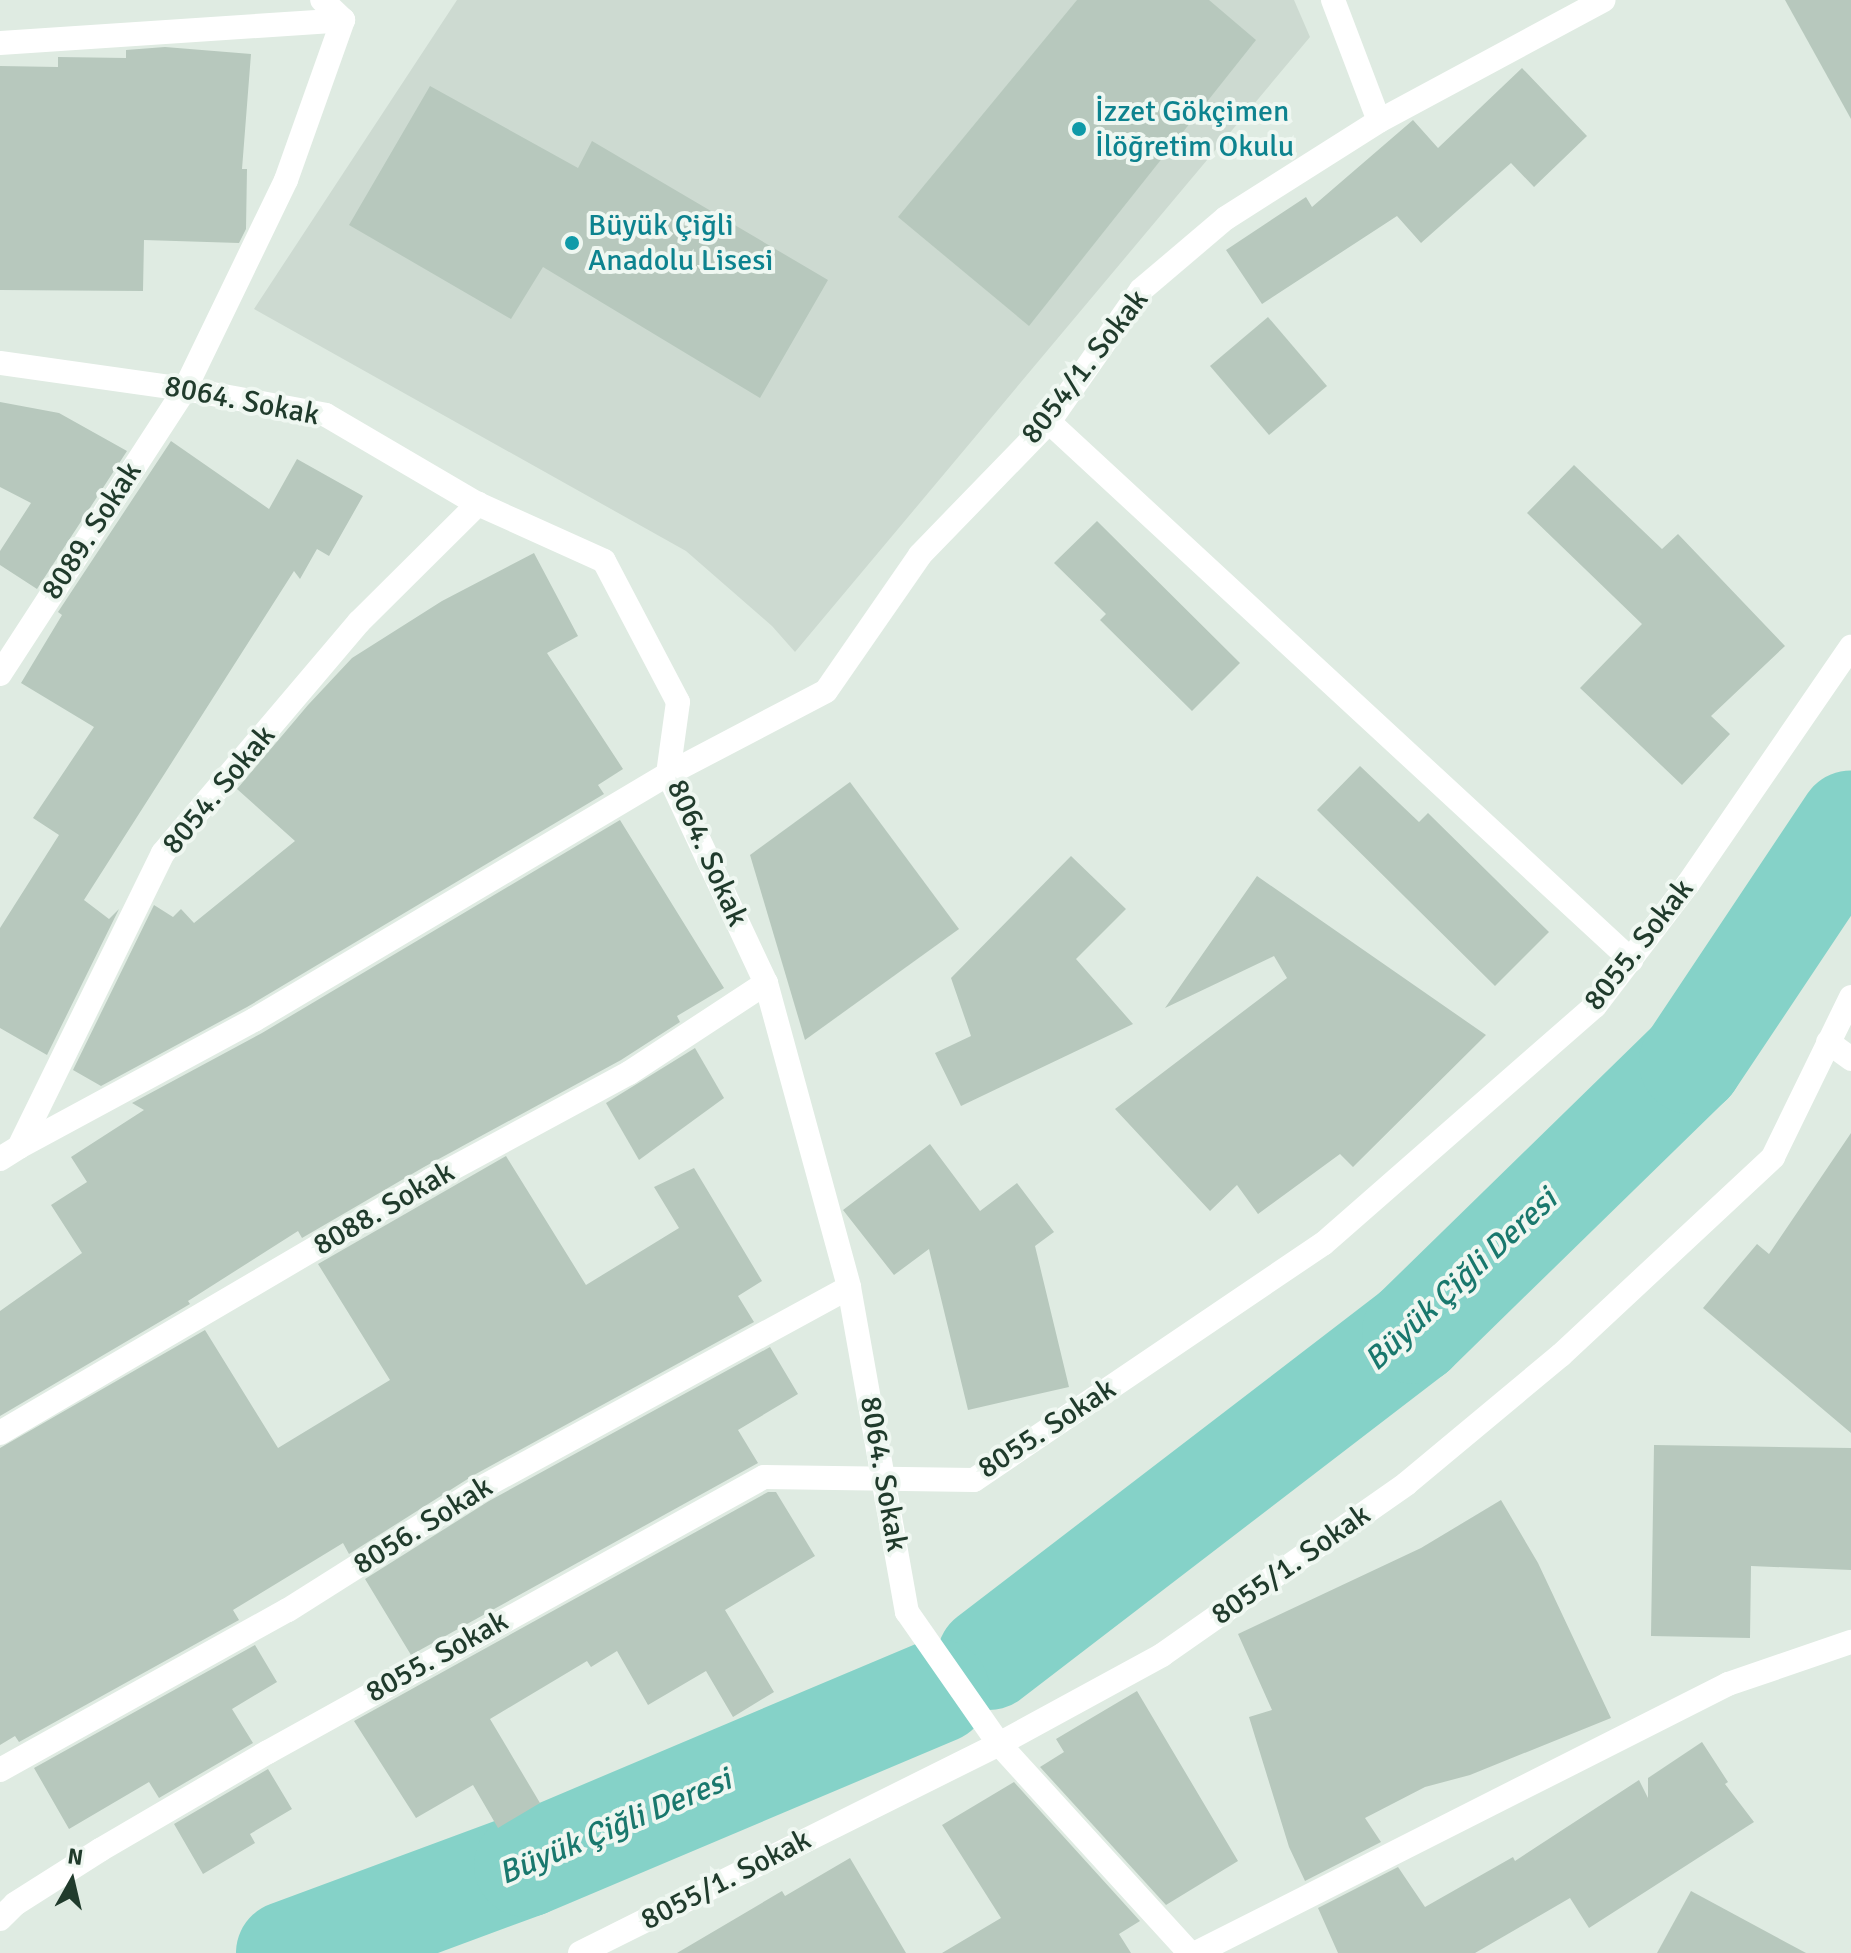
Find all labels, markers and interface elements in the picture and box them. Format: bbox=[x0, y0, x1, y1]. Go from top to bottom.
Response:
place label: İzzet Gökçimen İlöğretim Okulu bbox=[1095, 94, 1294, 164]
marker: İzzet Gökçimen İlöğretim Okulu bbox=[1070, 120, 1088, 138]
place label: Büyük Çiğli Anadolu Lisesi bbox=[588, 208, 773, 278]
marker: Büyük Çiğli Anadolu Lisesi bbox=[563, 234, 581, 252]
street label: 8054/1. Sokak bbox=[1014, 283, 1156, 451]
street label: 8064. Sokak bbox=[162, 368, 322, 434]
street label: 8089. Sokak bbox=[34, 455, 150, 607]
street label: 8054. Sokak bbox=[155, 718, 283, 862]
street label: 8064. Sokak bbox=[659, 774, 755, 932]
street label: 8055. Sokak bbox=[1577, 872, 1701, 1018]
street label: 8088. Sokak bbox=[307, 1154, 461, 1264]
water label: Büyük Çiğli Deresi bbox=[1357, 1181, 1565, 1379]
street label: 8055. Sokak bbox=[971, 1371, 1123, 1487]
street label: 8064. Sokak bbox=[852, 1394, 914, 1554]
street label: 8056. Sokak bbox=[347, 1469, 499, 1583]
street label: 8055/1. Sokak bbox=[1205, 1497, 1377, 1633]
street label: 8055. Sokak bbox=[360, 1603, 514, 1711]
water label: Büyük Çiğli Deresi bbox=[493, 1761, 737, 1893]
street label: 8055/1. Sokak bbox=[635, 1822, 817, 1938]
north arrow bbox=[32, 1841, 112, 1921]
text: N bbox=[66, 1842, 85, 1871]

